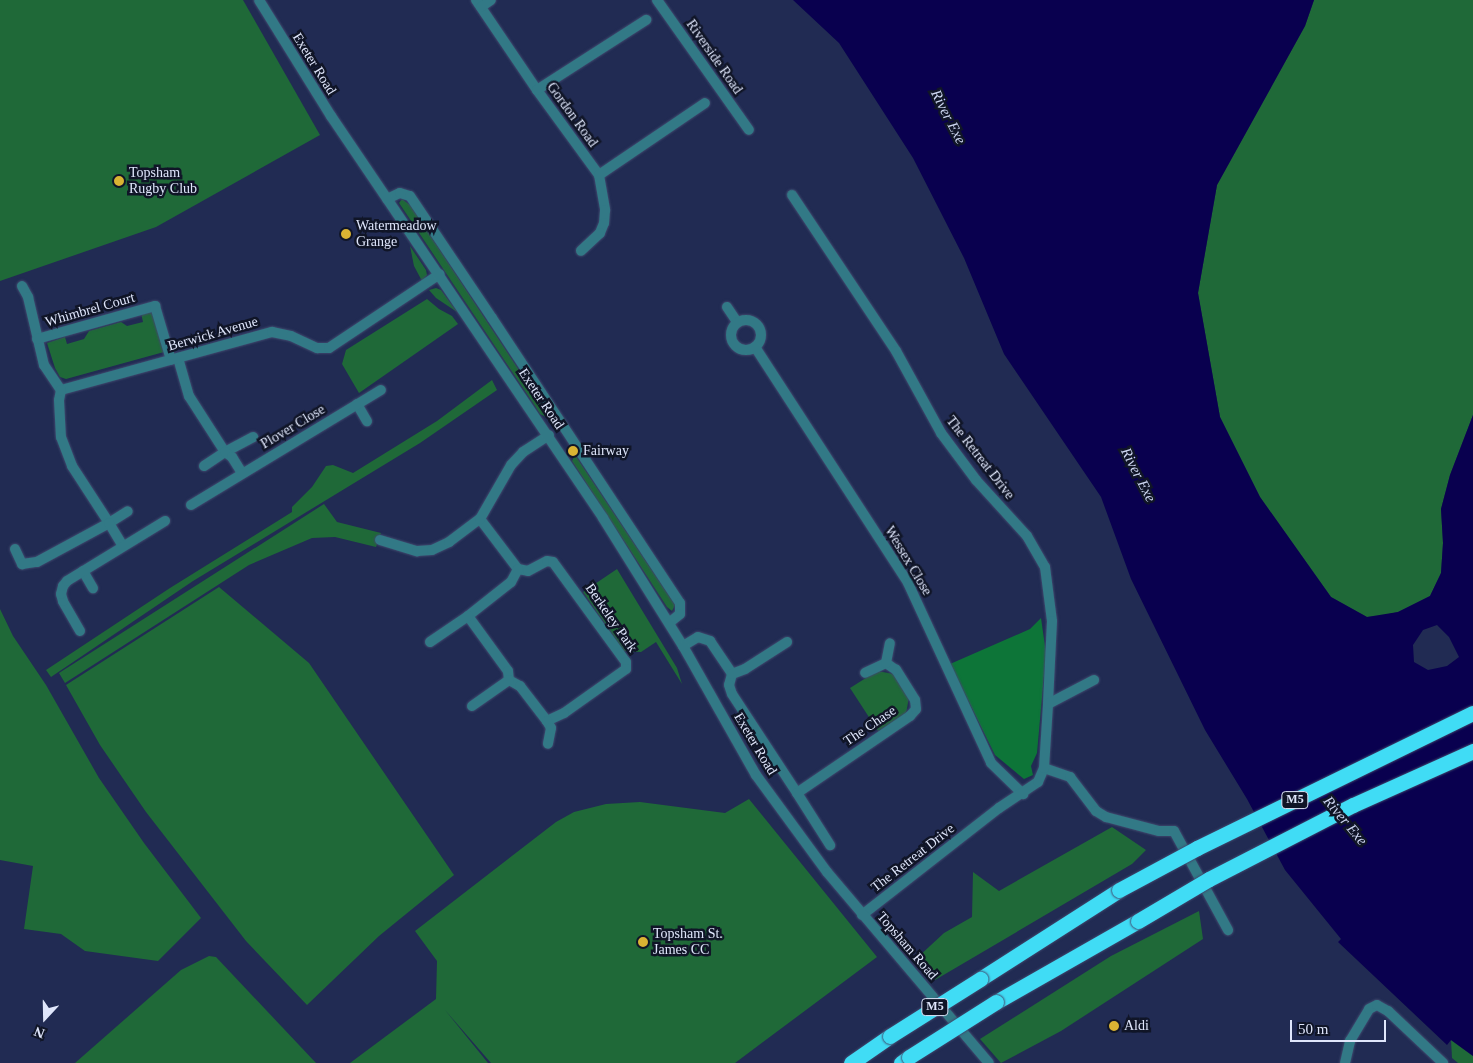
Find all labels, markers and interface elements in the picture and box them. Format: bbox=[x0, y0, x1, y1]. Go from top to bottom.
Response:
street label: Riverside Road bbox=[682, 17, 746, 97]
street label: Exeter Road bbox=[288, 30, 340, 98]
street label: Gordon Road bbox=[543, 79, 601, 151]
water label: River Exe bbox=[927, 87, 969, 147]
place label: Topsham Rugby Club bbox=[129, 165, 197, 198]
marker: Topsham Rugby Club bbox=[113, 175, 125, 187]
place label: Watermeadow Grange bbox=[356, 218, 436, 250]
marker: Watermeadow Grange bbox=[340, 228, 352, 240]
street label: Whimbrel Court bbox=[43, 289, 137, 331]
street label: Berwick Avenue bbox=[166, 313, 260, 355]
street label: Exeter Road bbox=[515, 365, 567, 433]
street label: Plover Close bbox=[258, 401, 328, 453]
street label: The Retreat Drive bbox=[942, 413, 1018, 503]
place label: Fairway bbox=[583, 443, 629, 459]
marker: Fairway bbox=[567, 445, 579, 457]
water label: River Exe bbox=[1117, 445, 1159, 505]
street label: Wessex Close bbox=[881, 523, 935, 599]
street label: Berkeley Park bbox=[581, 581, 641, 655]
street label: The Chase bbox=[841, 702, 899, 750]
street label: Exeter Road bbox=[730, 710, 780, 778]
road number: M5 bbox=[1281, 790, 1309, 810]
water label: River Exe bbox=[1319, 793, 1371, 849]
street label: The Retreat Drive bbox=[868, 820, 958, 896]
street label: Topsham Road bbox=[873, 909, 941, 983]
place label: Topsham St. James CC bbox=[653, 926, 723, 959]
marker: Topsham St. James CC bbox=[637, 936, 649, 948]
north arrow bbox=[20, 993, 70, 1043]
road number: M5 bbox=[921, 998, 949, 1016]
scale bar bbox=[1293, 1010, 1389, 1042]
place label: Aldi bbox=[1124, 1018, 1149, 1034]
marker: Aldi bbox=[1108, 1020, 1120, 1032]
text: 50 m bbox=[1298, 1021, 1328, 1037]
text: N bbox=[32, 1024, 47, 1041]

